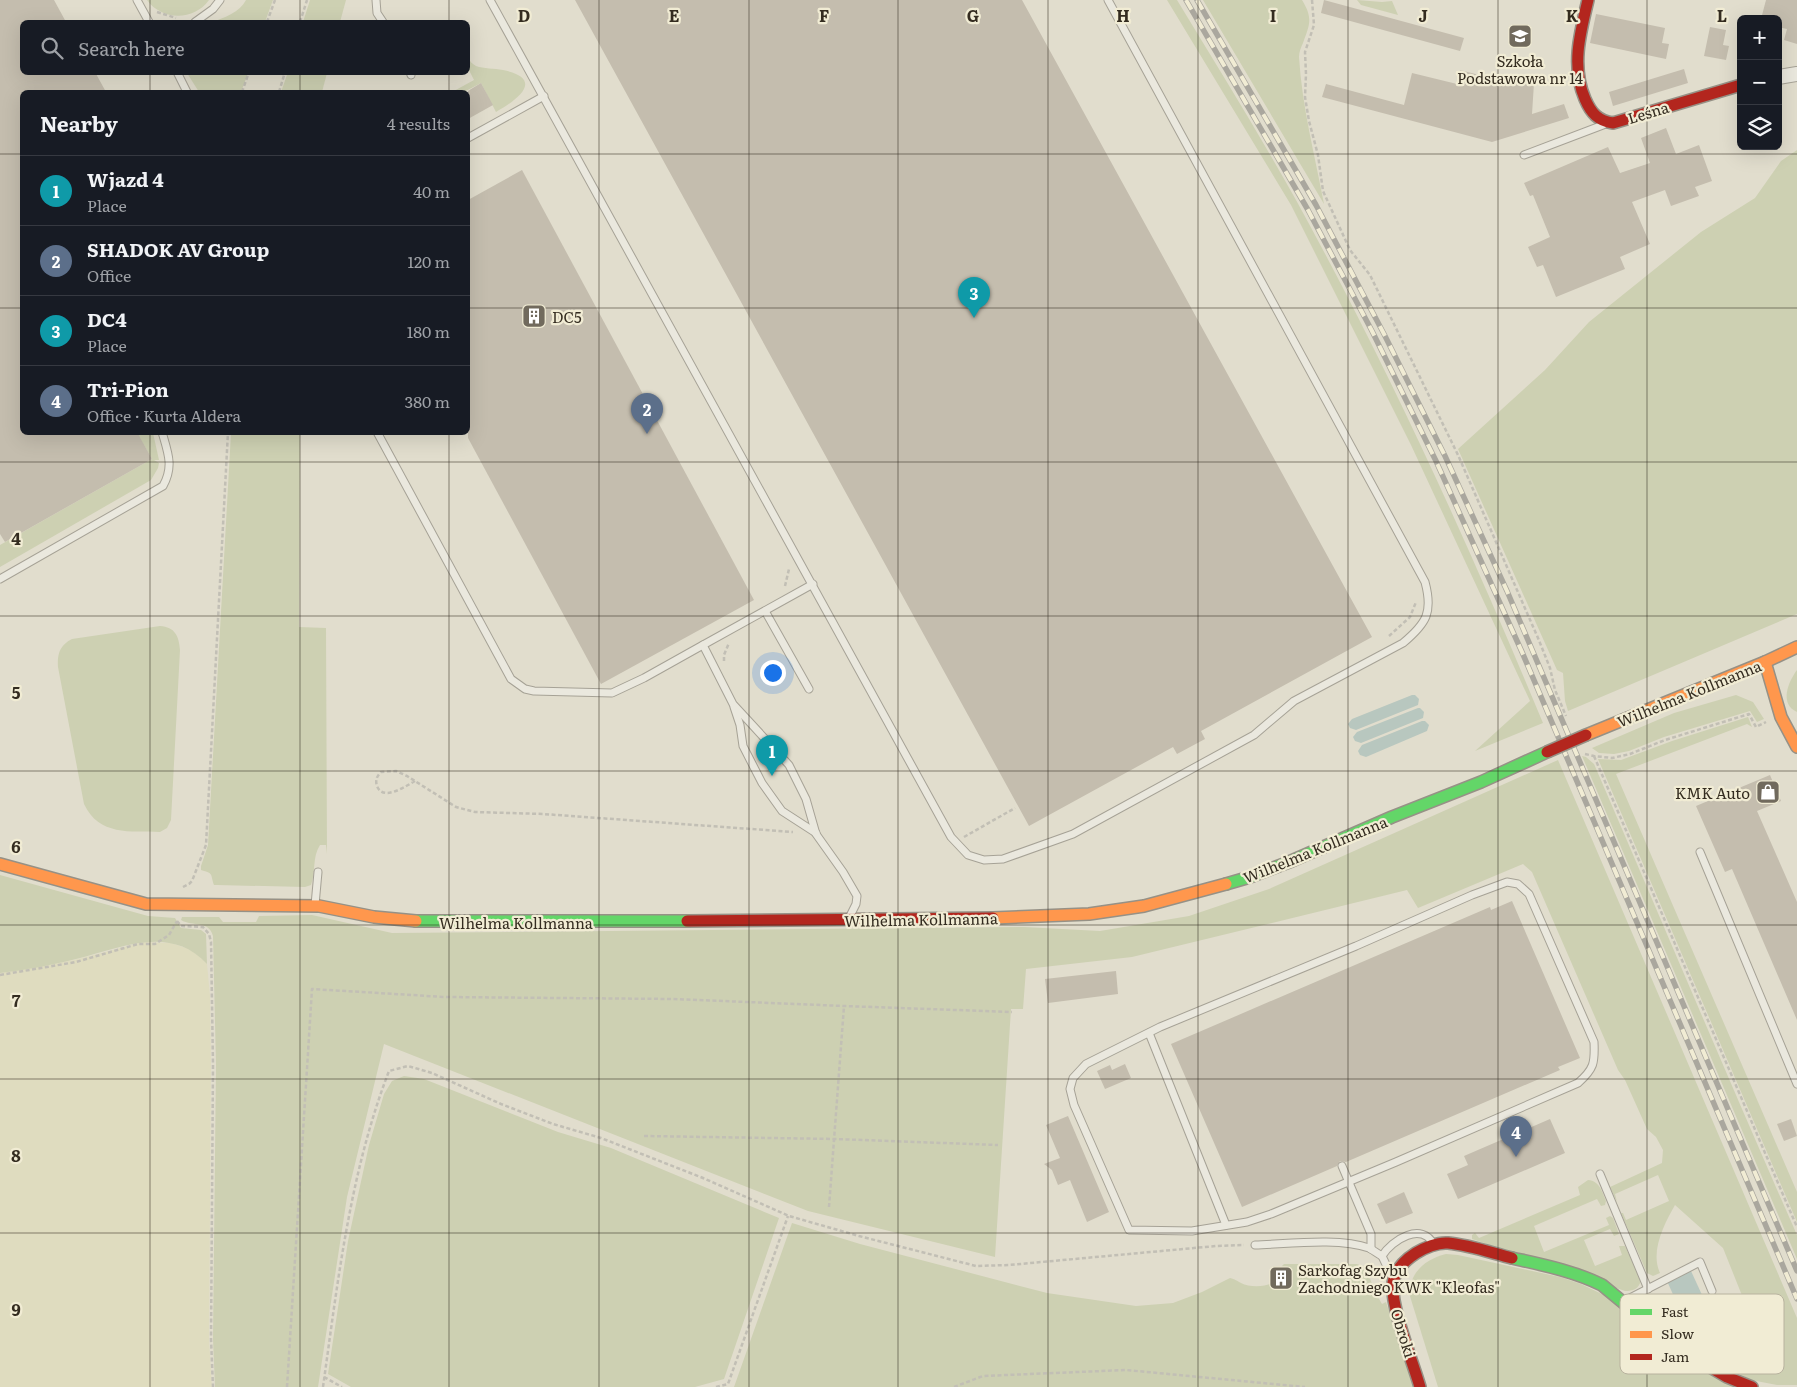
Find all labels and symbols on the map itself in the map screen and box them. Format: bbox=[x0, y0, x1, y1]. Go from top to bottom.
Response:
text: D bbox=[518, 3, 530, 27]
text: E bbox=[669, 3, 680, 27]
text: F bbox=[819, 3, 829, 27]
text: G bbox=[967, 3, 979, 27]
text: H bbox=[1116, 3, 1130, 27]
text: I bbox=[1270, 3, 1276, 27]
text: J bbox=[1418, 3, 1428, 27]
text: K bbox=[1566, 3, 1579, 27]
text: L bbox=[1717, 3, 1727, 27]
school or university icon: Szkoła Podstawowa nr 14 bbox=[1507, 23, 1533, 49]
place label: Szkoła Podstawowa nr 14 bbox=[1457, 49, 1583, 89]
street label: Leśna bbox=[1625, 95, 1672, 129]
pin: 3 bbox=[958, 277, 990, 318]
building icon: DC5 bbox=[521, 303, 547, 329]
place label: DC5 bbox=[552, 305, 582, 328]
pin: 2 bbox=[631, 393, 663, 434]
text: 4 bbox=[11, 526, 21, 550]
street label: Wilhelma Kollmanna bbox=[1613, 653, 1766, 732]
your location bbox=[760, 660, 786, 686]
text: 5 bbox=[12, 680, 21, 704]
pin: 1 bbox=[756, 735, 788, 776]
shop icon: KMK Auto bbox=[1755, 779, 1781, 805]
place label: KMK Auto bbox=[1675, 781, 1750, 804]
street label: Wilhelma Kollmanna bbox=[1239, 809, 1392, 888]
text: 6 bbox=[11, 834, 21, 858]
street label: Wilhelma Kollmanna bbox=[844, 906, 999, 932]
street label: Wilhelma Kollmanna bbox=[439, 911, 594, 934]
text: 7 bbox=[12, 988, 21, 1012]
pin: 4 bbox=[1500, 1116, 1532, 1157]
text: 8 bbox=[11, 1143, 21, 1167]
place label: Sarkofag Szybu Zachodniego KWK "Kleofas" bbox=[1298, 1258, 1500, 1298]
building icon: Sarkofag Szybu Zachodniego KWK "Kleofas" bbox=[1268, 1265, 1294, 1291]
legend bbox=[1620, 1294, 1784, 1374]
text: 9 bbox=[11, 1297, 21, 1321]
text: Fast bbox=[1661, 1301, 1689, 1321]
street label: Obroki bbox=[1386, 1306, 1422, 1360]
text: Slow bbox=[1661, 1323, 1694, 1343]
text: Jam bbox=[1661, 1346, 1690, 1366]

